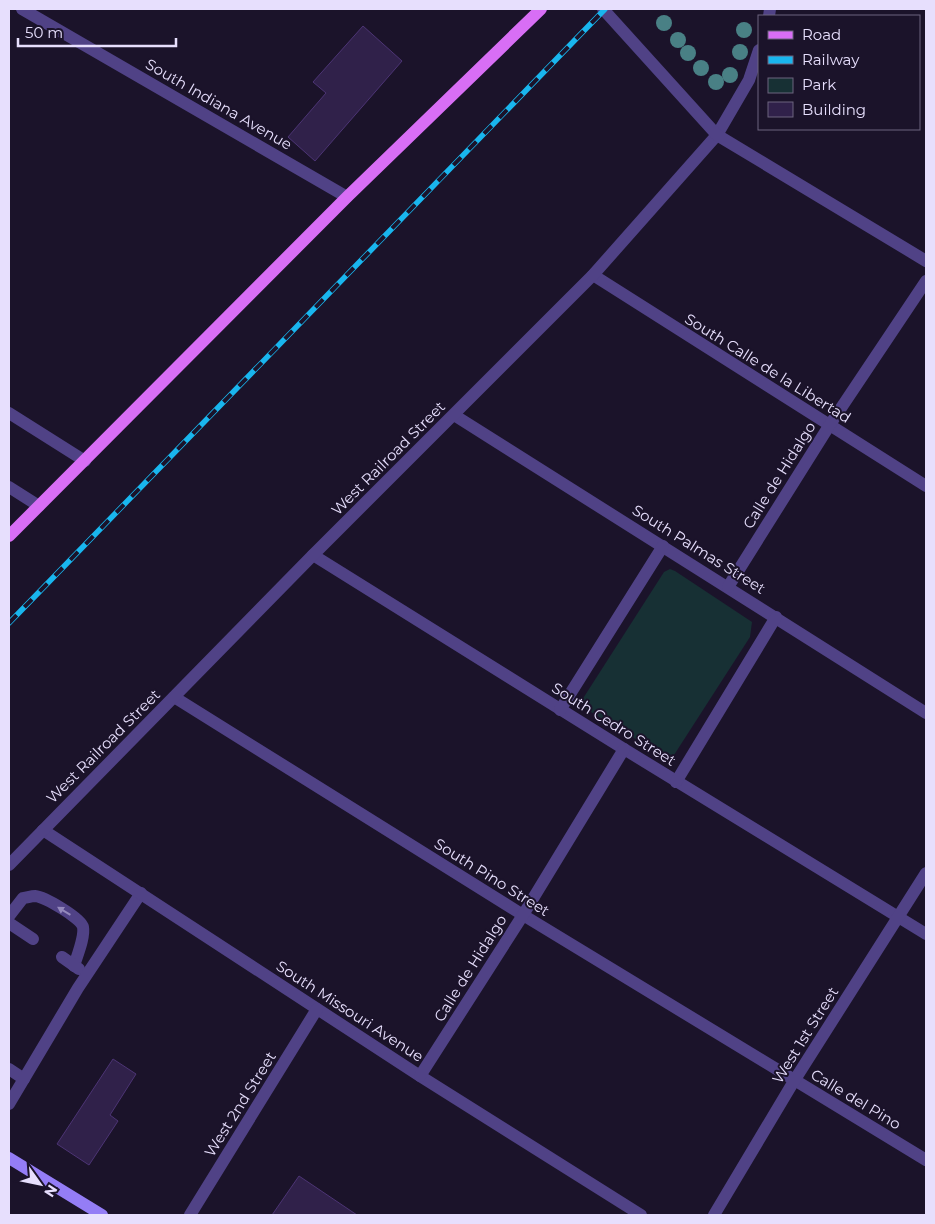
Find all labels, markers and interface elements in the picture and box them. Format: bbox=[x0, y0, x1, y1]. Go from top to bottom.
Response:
scale bar bbox=[18, 15, 175, 47]
legend bbox=[758, 15, 920, 130]
text: 50 m bbox=[25, 23, 63, 42]
text: Road bbox=[802, 25, 841, 44]
text: Railway bbox=[802, 50, 860, 69]
street label: South Indiana Avenue bbox=[142, 54, 296, 154]
text: Park bbox=[802, 75, 836, 94]
text: Building bbox=[802, 100, 866, 119]
street label: South Calle de la Libertad bbox=[681, 309, 855, 427]
street label: West Railroad Street bbox=[327, 397, 449, 519]
street label: Calle de Hidalgo bbox=[738, 418, 820, 532]
street label: South Palmas Street bbox=[629, 500, 769, 598]
street label: South Cedro Street bbox=[548, 678, 680, 770]
street label: West Railroad Street bbox=[42, 685, 164, 807]
street label: South Pino Street bbox=[431, 834, 553, 920]
one-way arrow bbox=[57, 906, 70, 915]
street label: Calle de Hidalgo bbox=[429, 911, 511, 1025]
street label: South Missouri Avenue bbox=[273, 956, 427, 1066]
street label: West 1st Street bbox=[768, 983, 842, 1087]
street label: West 2nd Street bbox=[200, 1048, 280, 1160]
street label: Calle del Pino bbox=[807, 1065, 905, 1133]
north arrow bbox=[15, 1159, 65, 1209]
text: N bbox=[40, 1181, 62, 1201]

